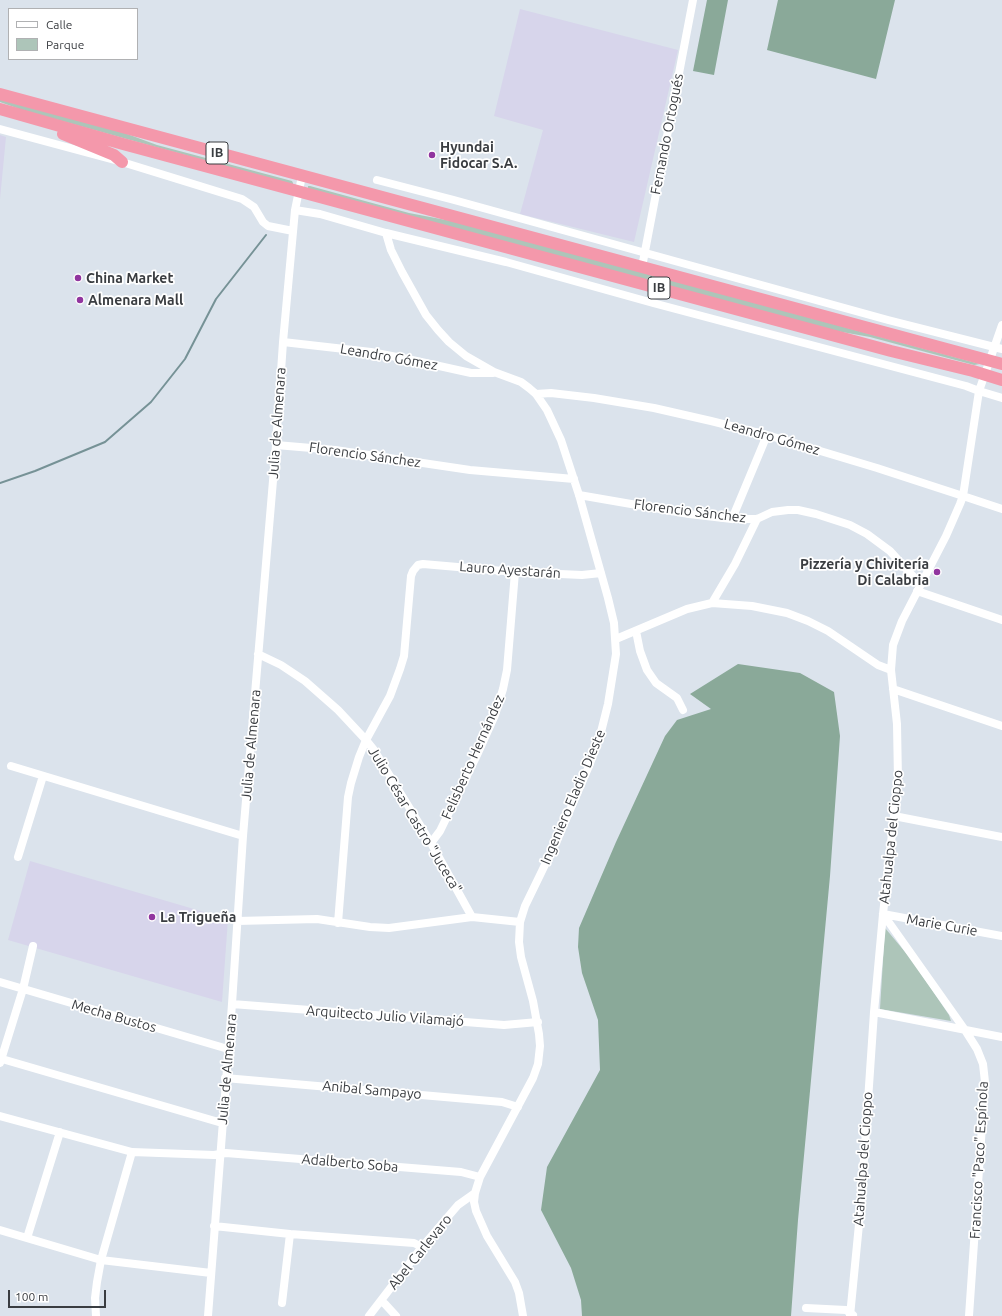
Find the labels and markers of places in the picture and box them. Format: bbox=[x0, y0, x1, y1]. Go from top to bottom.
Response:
place label: Hyundai Fidocar S.A. bbox=[440, 139, 518, 172]
marker: Hyundai Fidocar S.A. bbox=[427, 150, 437, 160]
place label: China Market bbox=[86, 270, 173, 286]
marker: China Market bbox=[73, 273, 83, 283]
place label: Almenara Mall bbox=[88, 292, 183, 308]
marker: Almenara Mall bbox=[75, 295, 85, 305]
place label: Pizzería y Chivitería Di Calabria bbox=[800, 556, 929, 588]
marker: Pizzería y Chivitería Di Calabria bbox=[932, 567, 942, 577]
place label: La Trigueña bbox=[160, 909, 236, 925]
marker: La Trigueña bbox=[147, 912, 157, 922]

